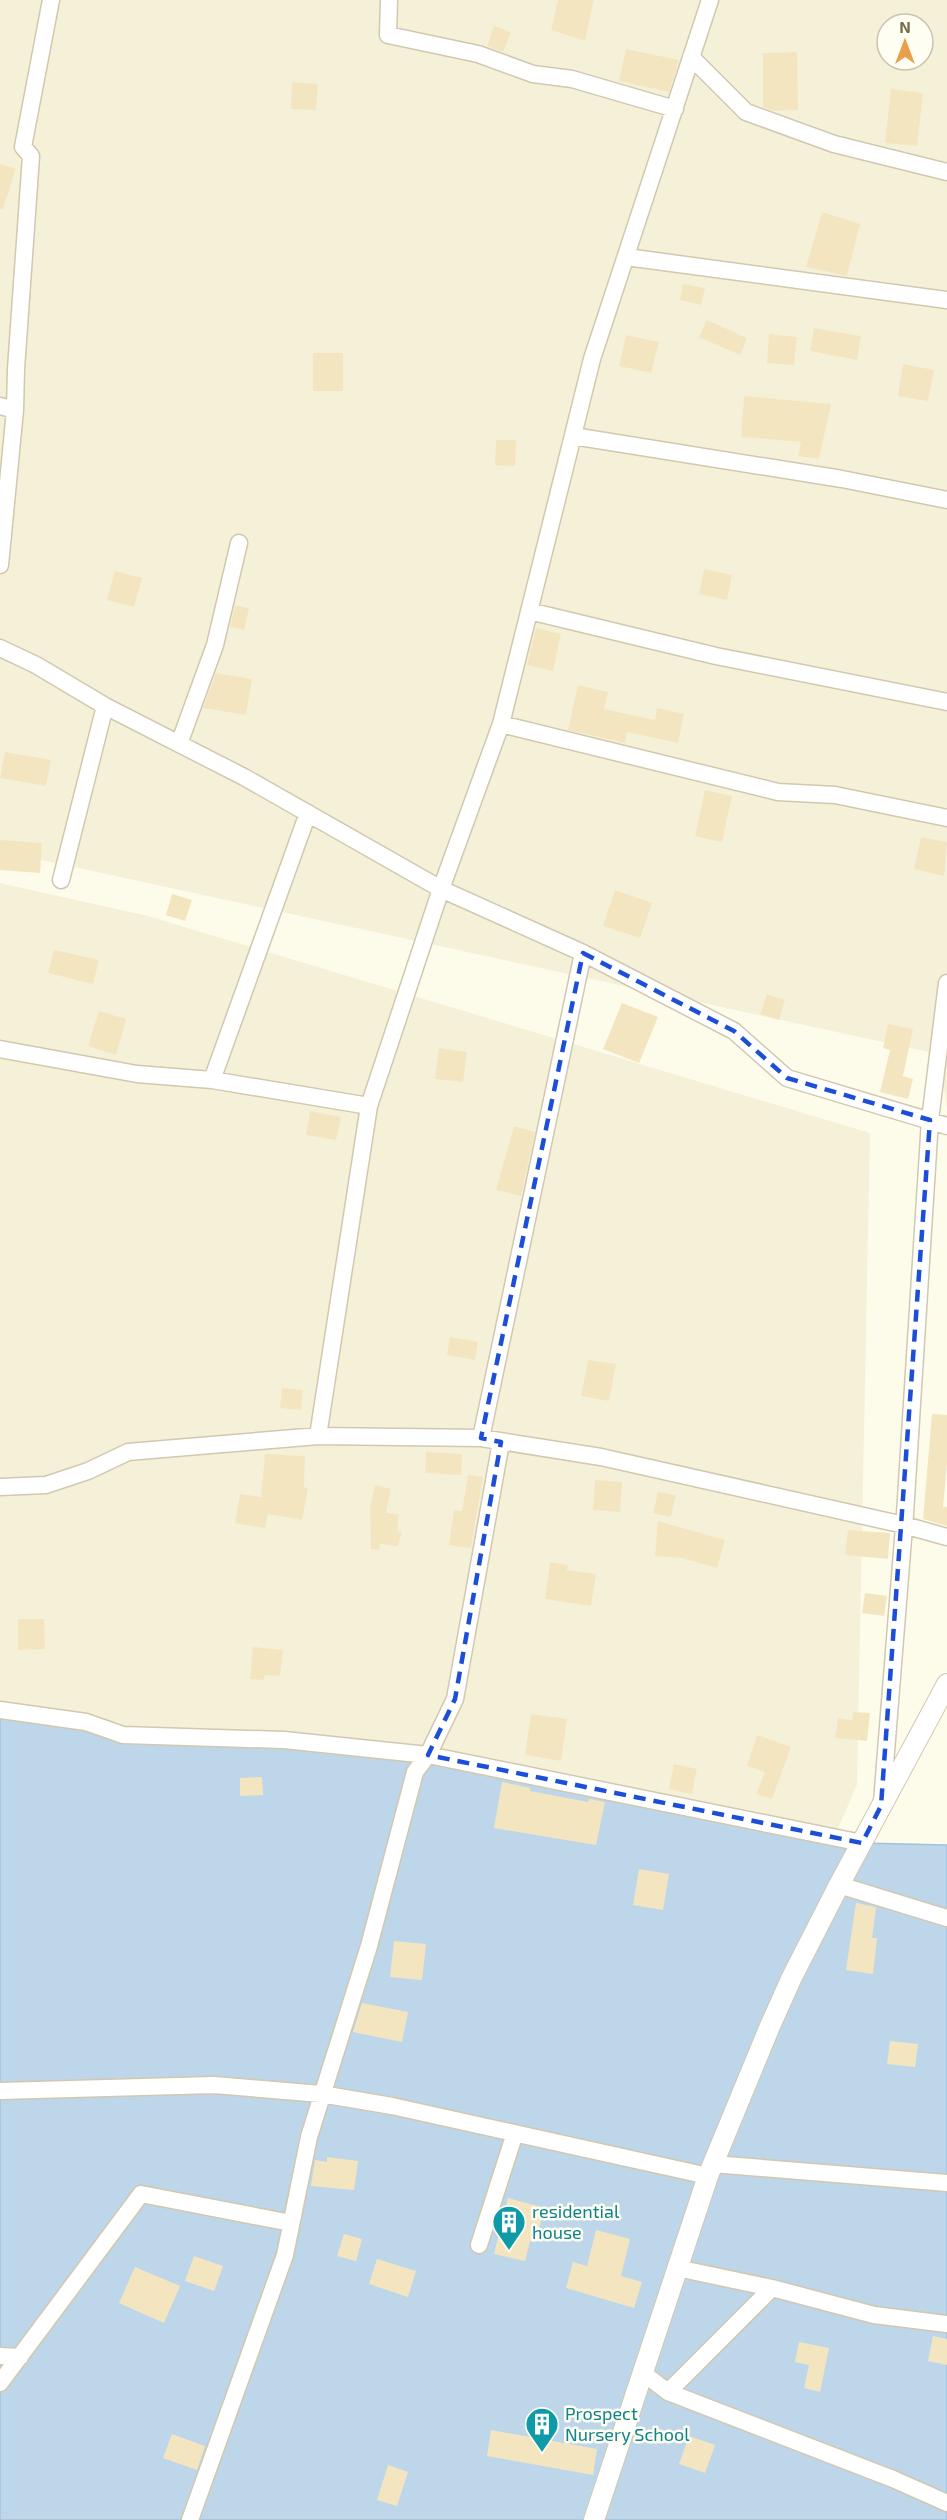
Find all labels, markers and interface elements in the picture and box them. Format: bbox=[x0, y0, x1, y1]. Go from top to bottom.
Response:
north arrow bbox=[875, 12, 935, 72]
text: N bbox=[899, 17, 911, 36]
place label: residential house bbox=[532, 2200, 620, 2243]
building icon: residential house bbox=[491, 2204, 527, 2251]
place label: Prospect Nursery School bbox=[565, 2402, 690, 2445]
building icon: Prospect Nursery School bbox=[524, 2406, 560, 2453]

